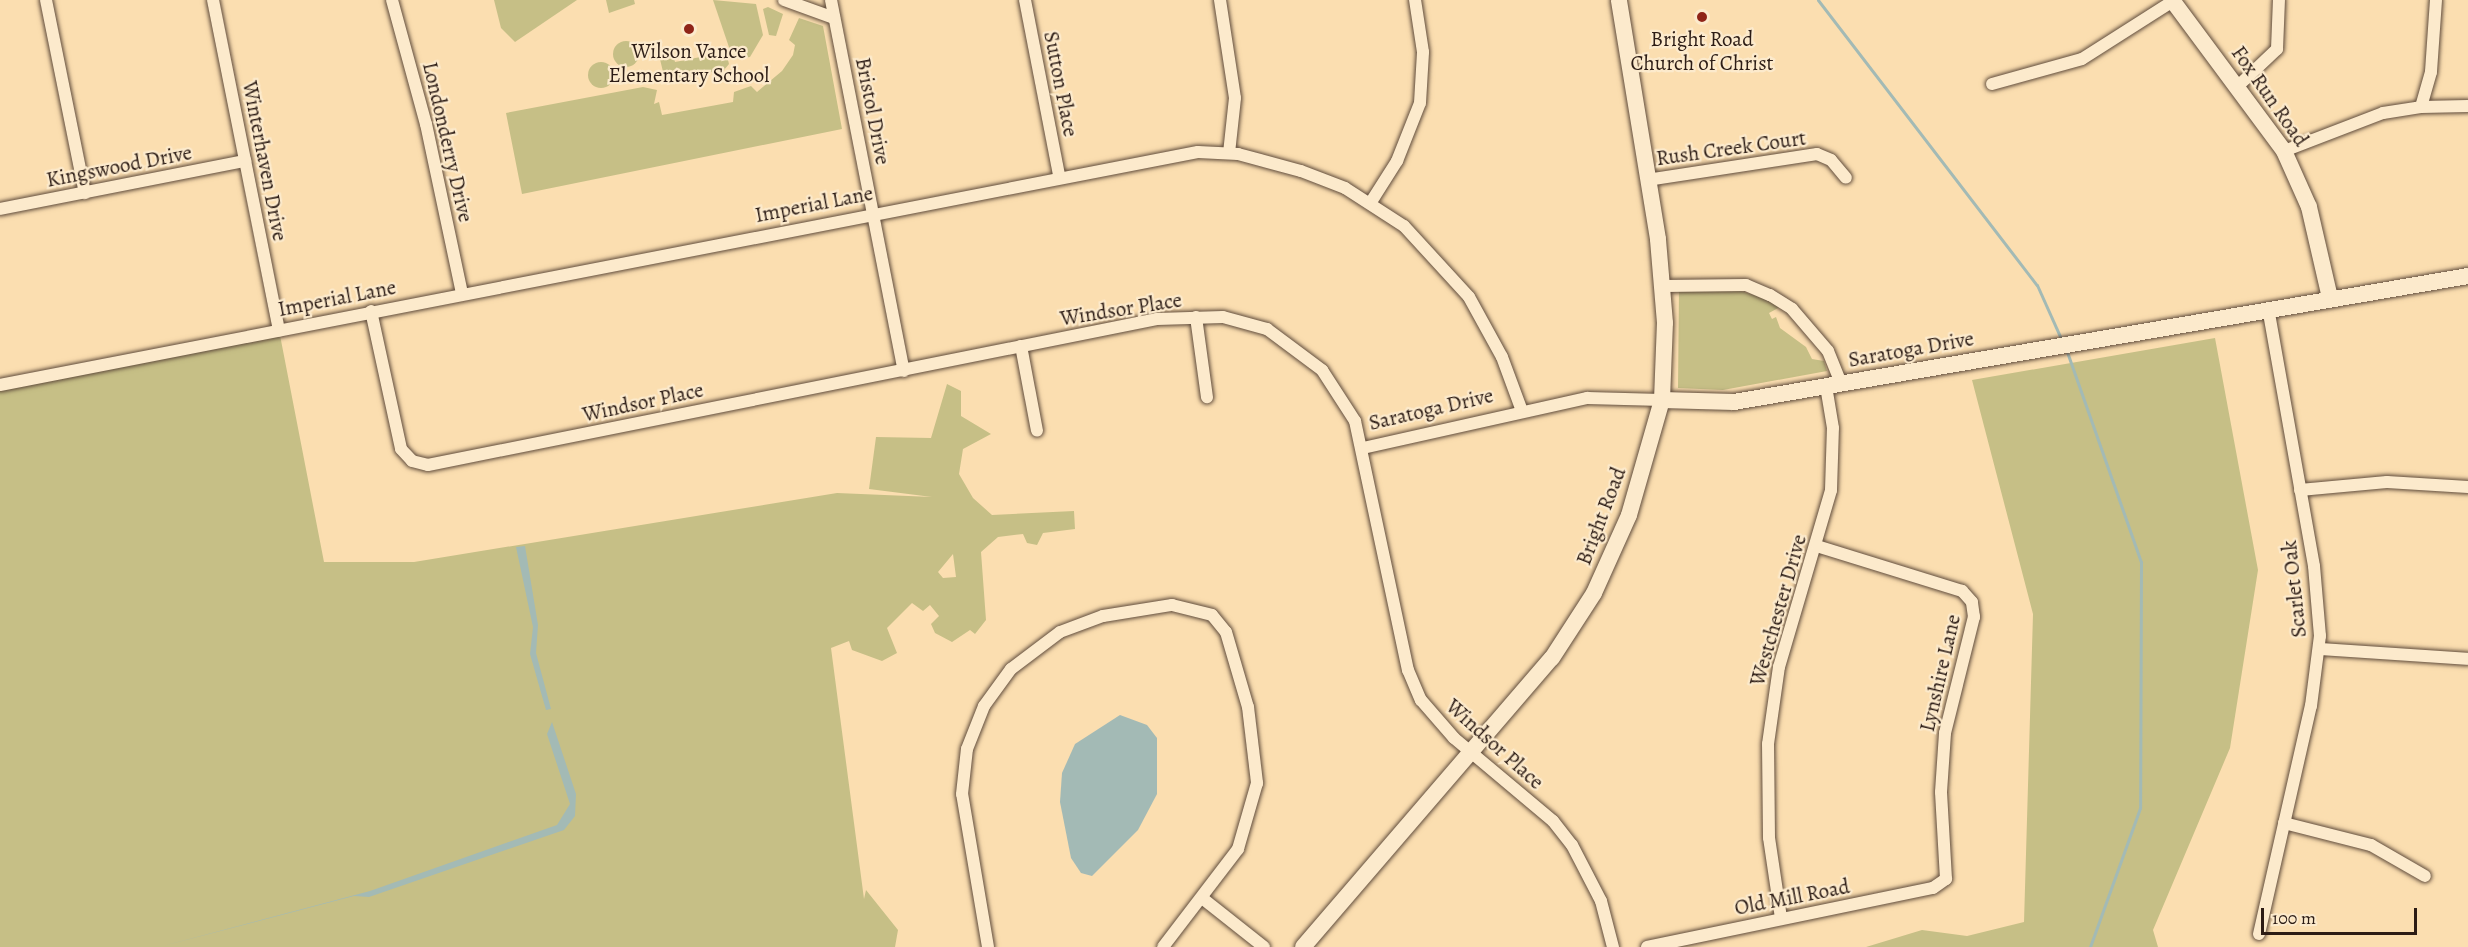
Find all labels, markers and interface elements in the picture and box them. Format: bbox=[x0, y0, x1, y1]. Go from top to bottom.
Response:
marker: Bright Road Church of Christ bbox=[1695, 10, 1709, 24]
marker: Wilson Vance Elementary School bbox=[682, 22, 696, 36]
place label: Bright Road Church of Christ bbox=[1630, 26, 1774, 76]
street label: Sutton Place bbox=[1038, 29, 1084, 139]
place label: Wilson Vance Elementary School bbox=[609, 38, 769, 88]
street label: Fox Run Road bbox=[2226, 41, 2314, 151]
street label: Bristol Drive bbox=[850, 55, 896, 167]
street label: Londonderry Drive bbox=[417, 59, 479, 225]
street label: Winterhaven Drive bbox=[237, 79, 293, 243]
street label: Rush Creek Court bbox=[1655, 125, 1807, 171]
street label: Kingswood Drive bbox=[44, 140, 194, 192]
street label: Imperial Lane bbox=[753, 180, 875, 228]
street label: Imperial Lane bbox=[276, 274, 398, 322]
street label: Windsor Place bbox=[1058, 287, 1184, 331]
street label: Saratoga Drive bbox=[1846, 326, 1976, 372]
street label: Windsor Place bbox=[580, 377, 706, 427]
street label: Saratoga Drive bbox=[1366, 382, 1496, 436]
street label: Bright Road bbox=[1571, 463, 1631, 569]
street label: Westchester Drive bbox=[1744, 531, 1812, 689]
street label: Scarlet Oak bbox=[2276, 539, 2312, 639]
street label: Lynshire Lane bbox=[1914, 612, 1966, 734]
street label: Windsor Place bbox=[1441, 693, 1549, 795]
street label: Old Mill Road bbox=[1732, 873, 1852, 921]
scale bar bbox=[2264, 896, 2420, 934]
text: 100 m bbox=[2272, 906, 2316, 930]

